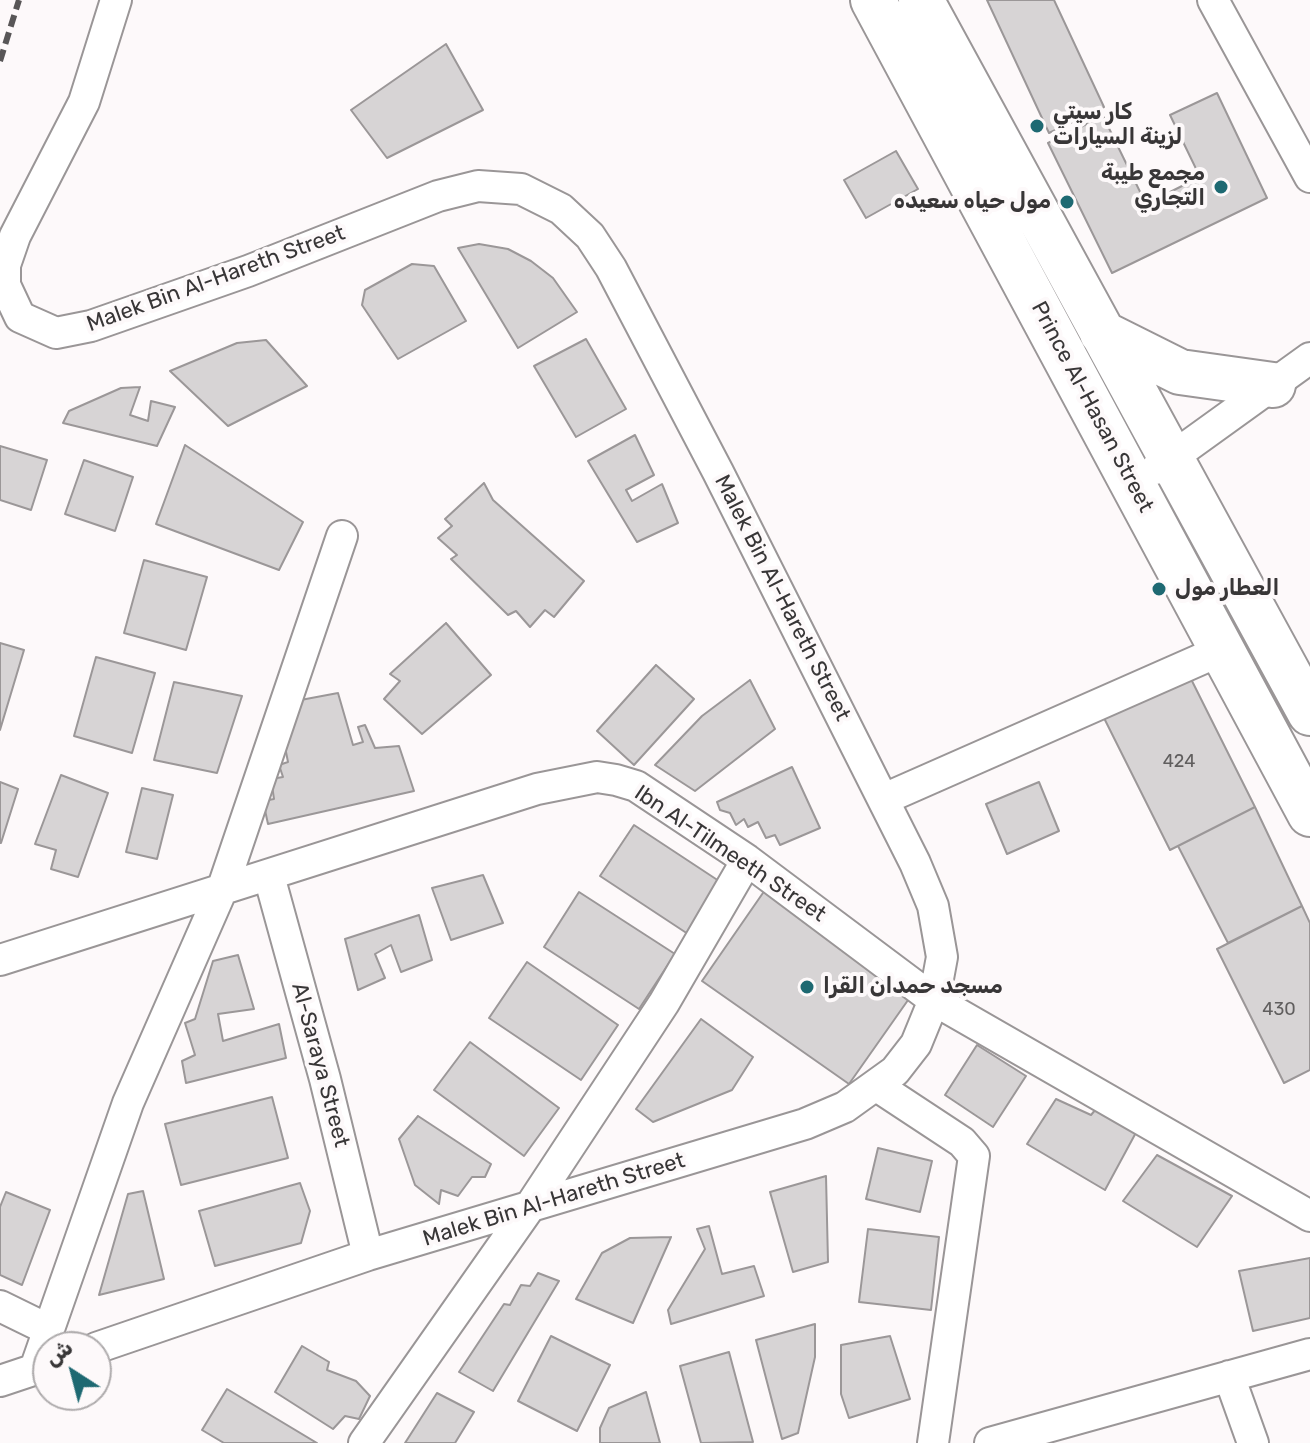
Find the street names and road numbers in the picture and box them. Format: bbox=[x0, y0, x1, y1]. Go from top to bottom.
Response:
street label: Malek Bin Al-Hareth Street bbox=[83, 220, 349, 338]
street label: Prince Al-Hasan Street bbox=[1025, 297, 1159, 517]
street label: Malek Bin Al-Hareth Street bbox=[708, 471, 856, 725]
street label: Ibn Al-Tilmeeth Street bbox=[629, 780, 831, 928]
street label: Al-Saraya Street bbox=[285, 980, 355, 1150]
street label: Malek Bin Al-Hareth Street bbox=[420, 1148, 688, 1252]

